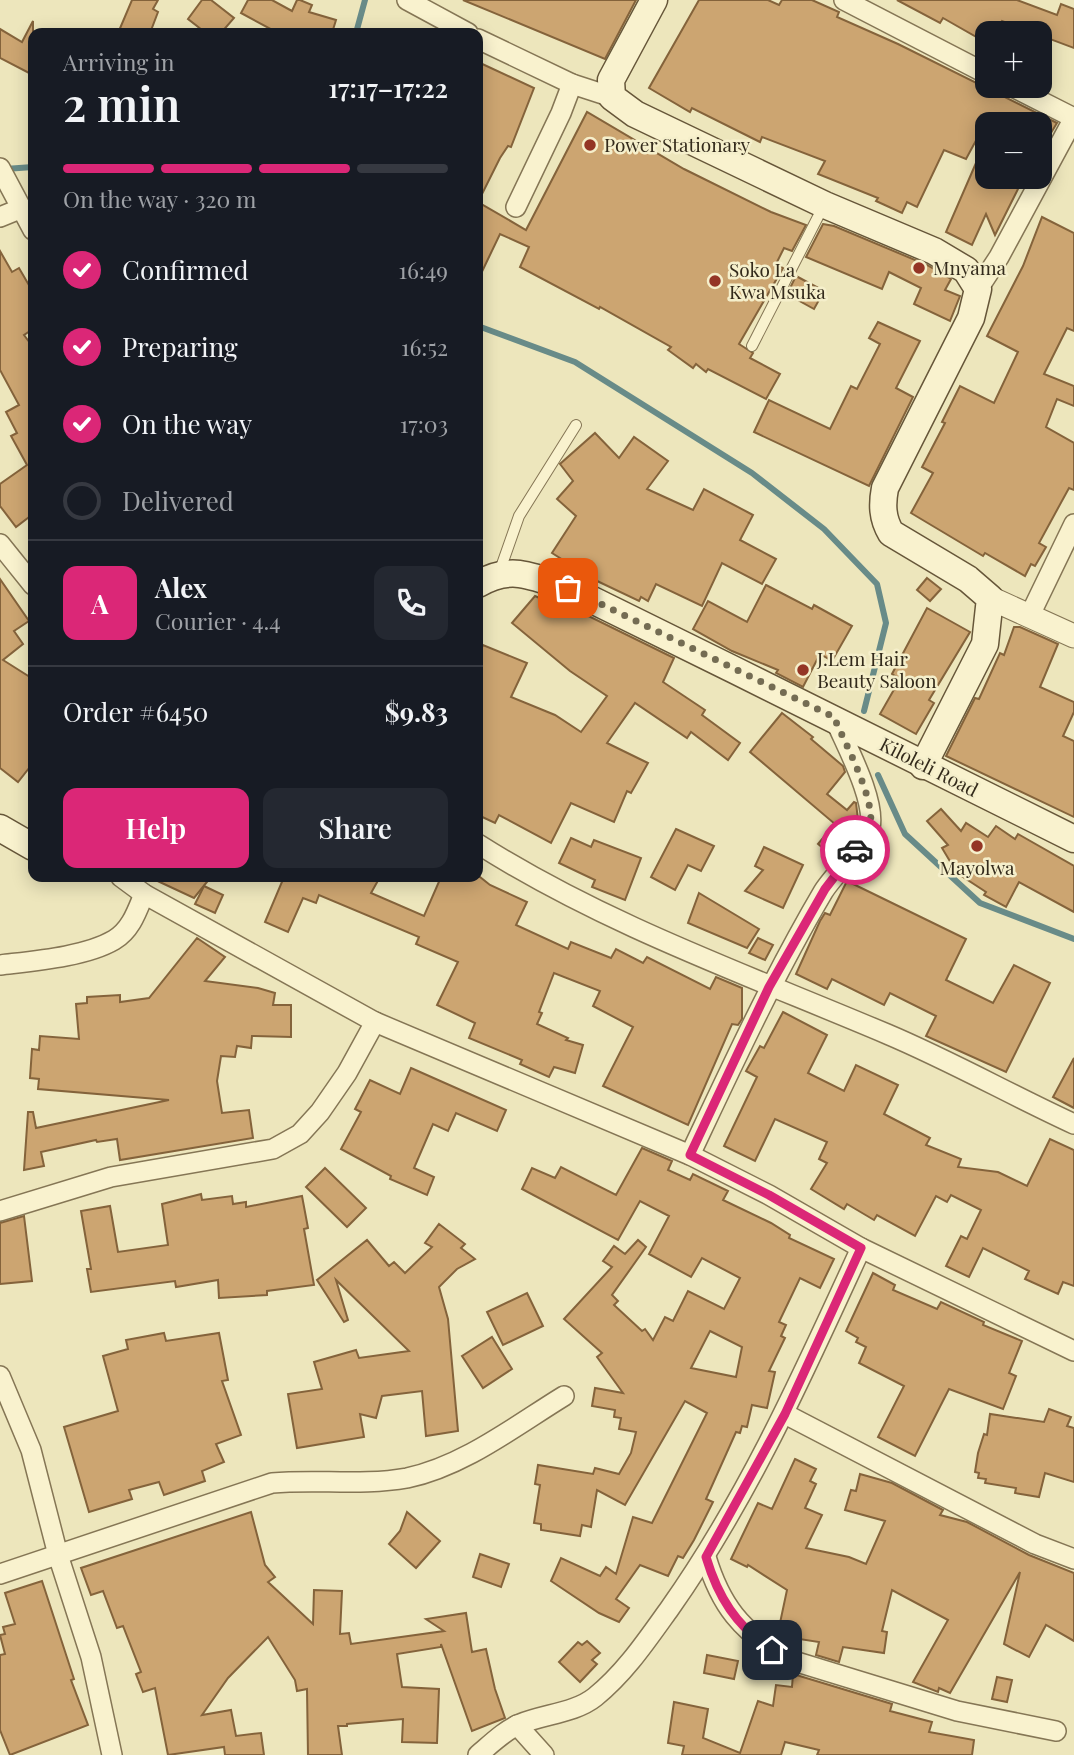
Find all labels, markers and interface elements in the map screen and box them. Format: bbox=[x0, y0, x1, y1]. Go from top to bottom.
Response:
map controls bbox=[975, 21, 1052, 189]
button: + bbox=[975, 21, 1052, 98]
text: Arriving in bbox=[63, 46, 175, 77]
text: 17:17–17:22 bbox=[328, 70, 448, 105]
text: 2 min bbox=[63, 72, 181, 134]
button: − bbox=[975, 112, 1052, 189]
place label: Power Stationary bbox=[604, 131, 750, 157]
marker: Power Stationary bbox=[582, 137, 598, 153]
text: On the way · 320 m bbox=[63, 183, 256, 214]
icon: check bbox=[63, 251, 101, 289]
text: Confirmed bbox=[122, 252, 249, 287]
text: 16:49 bbox=[398, 254, 448, 285]
place label: Mnyama bbox=[933, 254, 1007, 280]
place label: Soko La Kwa Msuka bbox=[729, 256, 826, 304]
marker: Mnyama bbox=[911, 260, 927, 276]
marker: Soko La Kwa Msuka bbox=[707, 273, 723, 289]
icon: check bbox=[63, 328, 101, 366]
text: Preparing bbox=[122, 329, 238, 364]
text: 16:52 bbox=[401, 331, 448, 362]
icon: check bbox=[63, 405, 101, 443]
text: On the way bbox=[122, 406, 252, 441]
text: 17:03 bbox=[400, 408, 448, 439]
text: Delivered bbox=[122, 483, 234, 518]
pin bbox=[538, 558, 598, 618]
button: phone bbox=[374, 566, 448, 640]
icon: bag bbox=[549, 569, 587, 607]
text: Alex bbox=[155, 570, 207, 605]
text: A bbox=[91, 586, 109, 621]
text: Courier · 4.4 bbox=[155, 605, 281, 636]
place label: J.Lem Hair Beauty Saloon bbox=[816, 645, 937, 693]
marker: J.Lem Hair Beauty Saloon bbox=[795, 662, 811, 678]
text: Order #6450 bbox=[63, 694, 208, 729]
text: $9.83 bbox=[385, 694, 448, 729]
street label: Kiloleli Road bbox=[876, 730, 983, 802]
button: Help bbox=[63, 788, 249, 868]
button: Share bbox=[263, 788, 448, 868]
courier bbox=[820, 815, 890, 885]
icon: car bbox=[836, 831, 874, 869]
marker: Mayolwa bbox=[969, 838, 985, 854]
place label: Mayolwa bbox=[940, 854, 1015, 880]
pin bbox=[742, 1620, 802, 1680]
icon: home bbox=[753, 1631, 791, 1669]

